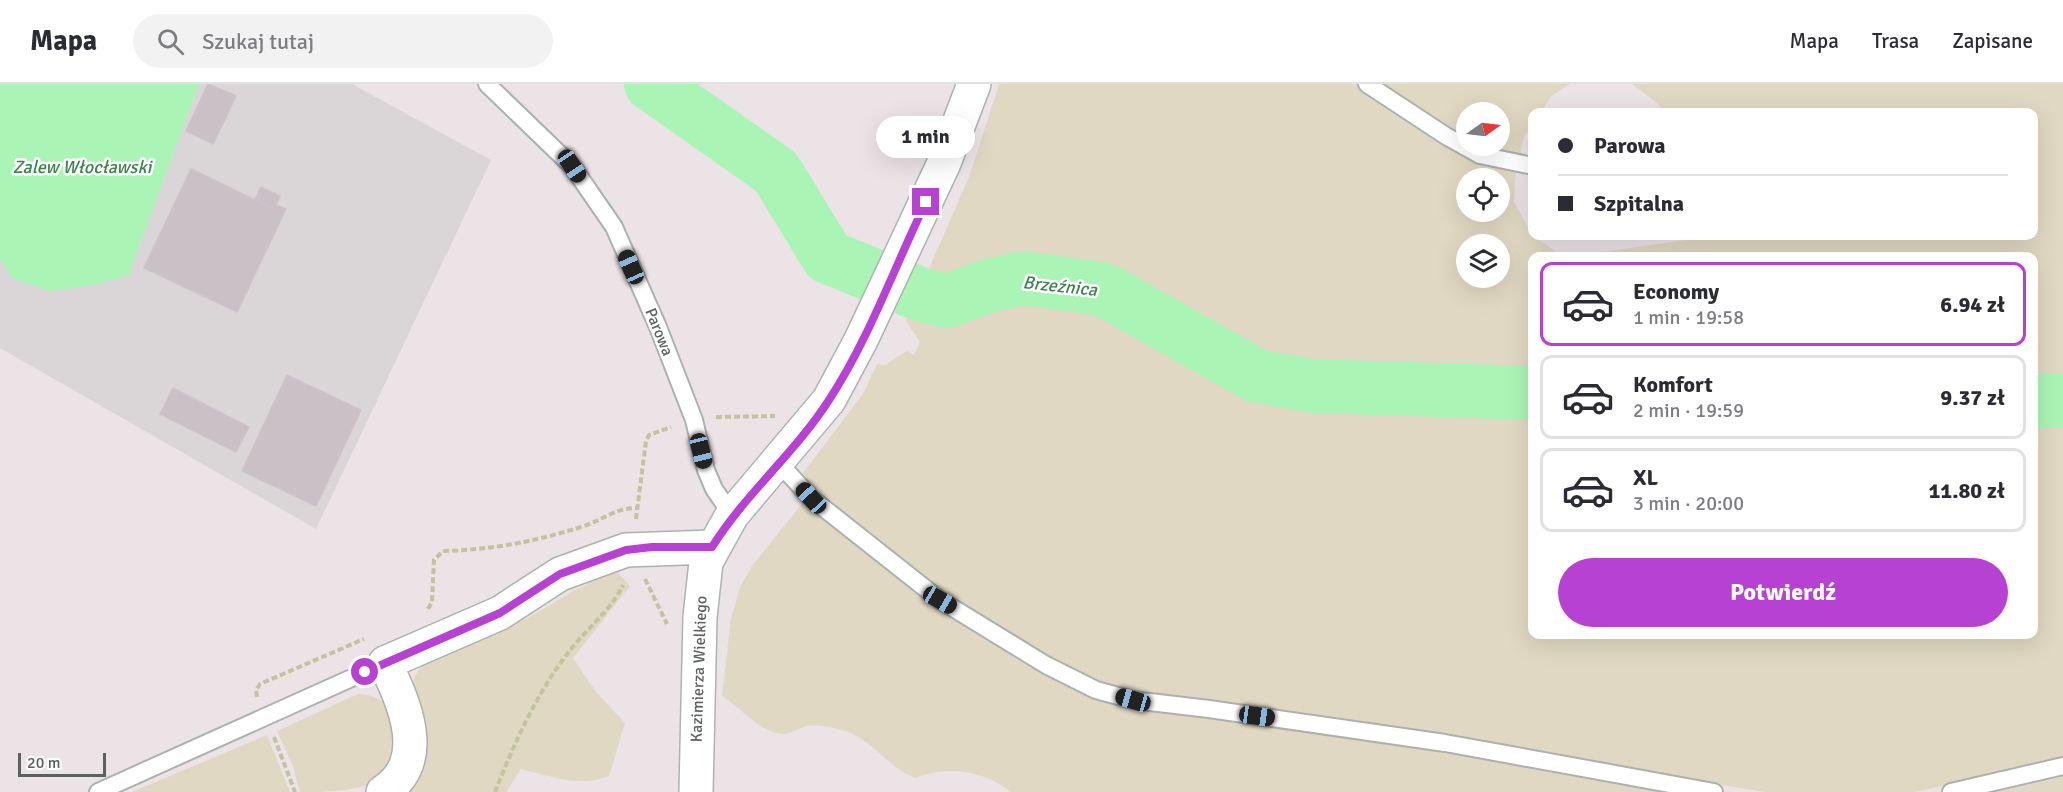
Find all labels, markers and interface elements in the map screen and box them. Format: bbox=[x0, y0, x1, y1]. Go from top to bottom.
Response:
search box bbox=[133, 14, 553, 68]
text: Mapa bbox=[30, 24, 97, 58]
icon: search bbox=[154, 25, 187, 58]
text: Szukaj tutaj bbox=[202, 28, 314, 55]
text: Mapa bbox=[1789, 28, 1839, 54]
text: Trasa bbox=[1872, 28, 1919, 54]
text: Zapisane bbox=[1952, 28, 2033, 54]
north arrow bbox=[1456, 102, 1510, 156]
map controls bbox=[1456, 102, 1510, 288]
callout: 1 min bbox=[876, 115, 976, 157]
text: 1 min bbox=[901, 124, 950, 149]
text: Parowa bbox=[1594, 132, 1665, 159]
car bbox=[554, 146, 590, 186]
water label: Zalew Włocławski bbox=[13, 156, 153, 178]
button: locate bbox=[1456, 168, 1510, 222]
route end bbox=[912, 188, 939, 215]
text: Szpitalna bbox=[1594, 190, 1684, 217]
button: layers bbox=[1456, 234, 1510, 288]
car bbox=[615, 247, 647, 287]
water label: Brzeźnica bbox=[1022, 271, 1099, 301]
icon: car bbox=[1561, 277, 1615, 331]
text: Economy bbox=[1633, 278, 1719, 305]
text: 6.94 zł bbox=[1940, 291, 2005, 318]
street label: Parowa bbox=[640, 305, 678, 359]
text: 1 min · 19:58 bbox=[1633, 305, 1744, 330]
icon: car bbox=[1561, 370, 1615, 424]
text: Komfort bbox=[1633, 371, 1713, 398]
text: 9.37 zł bbox=[1940, 384, 2005, 411]
text: 2 min · 19:59 bbox=[1633, 398, 1744, 423]
car bbox=[688, 431, 714, 471]
icon: car bbox=[1561, 463, 1615, 517]
text: XL bbox=[1633, 464, 1658, 491]
text: 11.80 zł bbox=[1928, 477, 2005, 504]
car bbox=[792, 479, 830, 517]
text: 3 min · 20:00 bbox=[1633, 491, 1744, 516]
button: Potwierdź bbox=[1558, 558, 2008, 627]
car bbox=[920, 583, 960, 617]
street label: Kazimierza Wielkiego bbox=[686, 595, 712, 743]
route start bbox=[351, 658, 378, 685]
car bbox=[1113, 686, 1153, 714]
car bbox=[1238, 705, 1276, 727]
scale bar bbox=[18, 750, 106, 778]
text: 20 m bbox=[27, 753, 61, 773]

